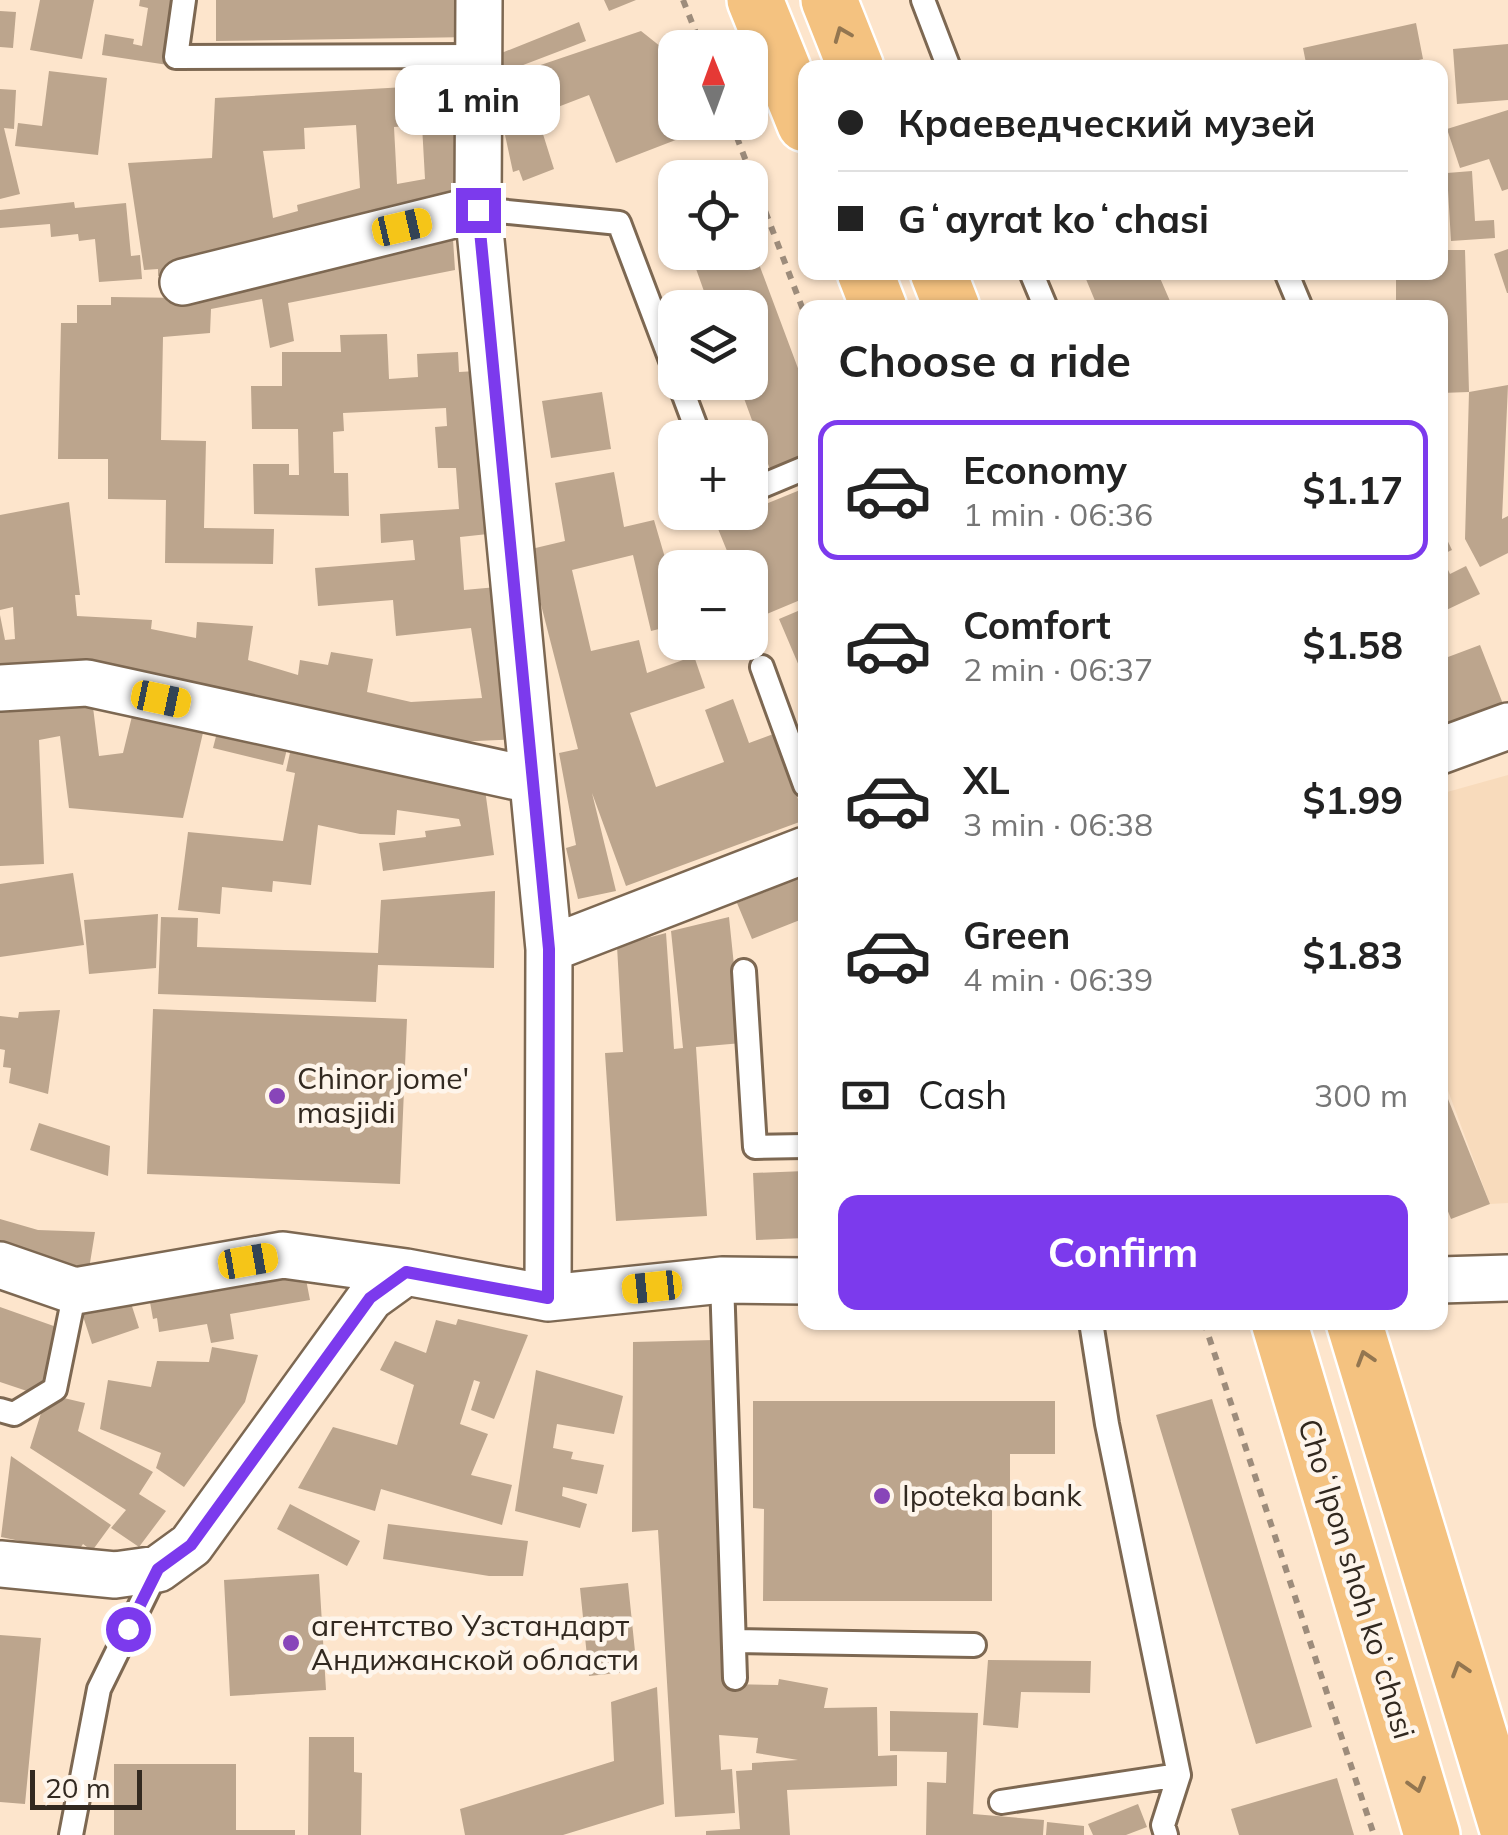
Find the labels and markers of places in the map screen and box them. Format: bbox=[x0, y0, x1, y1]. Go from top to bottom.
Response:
place label: Chinor jome' masjidi bbox=[297, 1059, 469, 1131]
marker: Chinor jome' masjidi bbox=[266, 1085, 288, 1107]
place label: Ipoteka bank bbox=[902, 1476, 1082, 1514]
marker: Ipoteka bank bbox=[871, 1485, 893, 1507]
place label: агентство Узстандарт Андижанской области bbox=[311, 1606, 639, 1678]
marker: агентство Узстандарт Андижанской области bbox=[280, 1632, 302, 1654]

